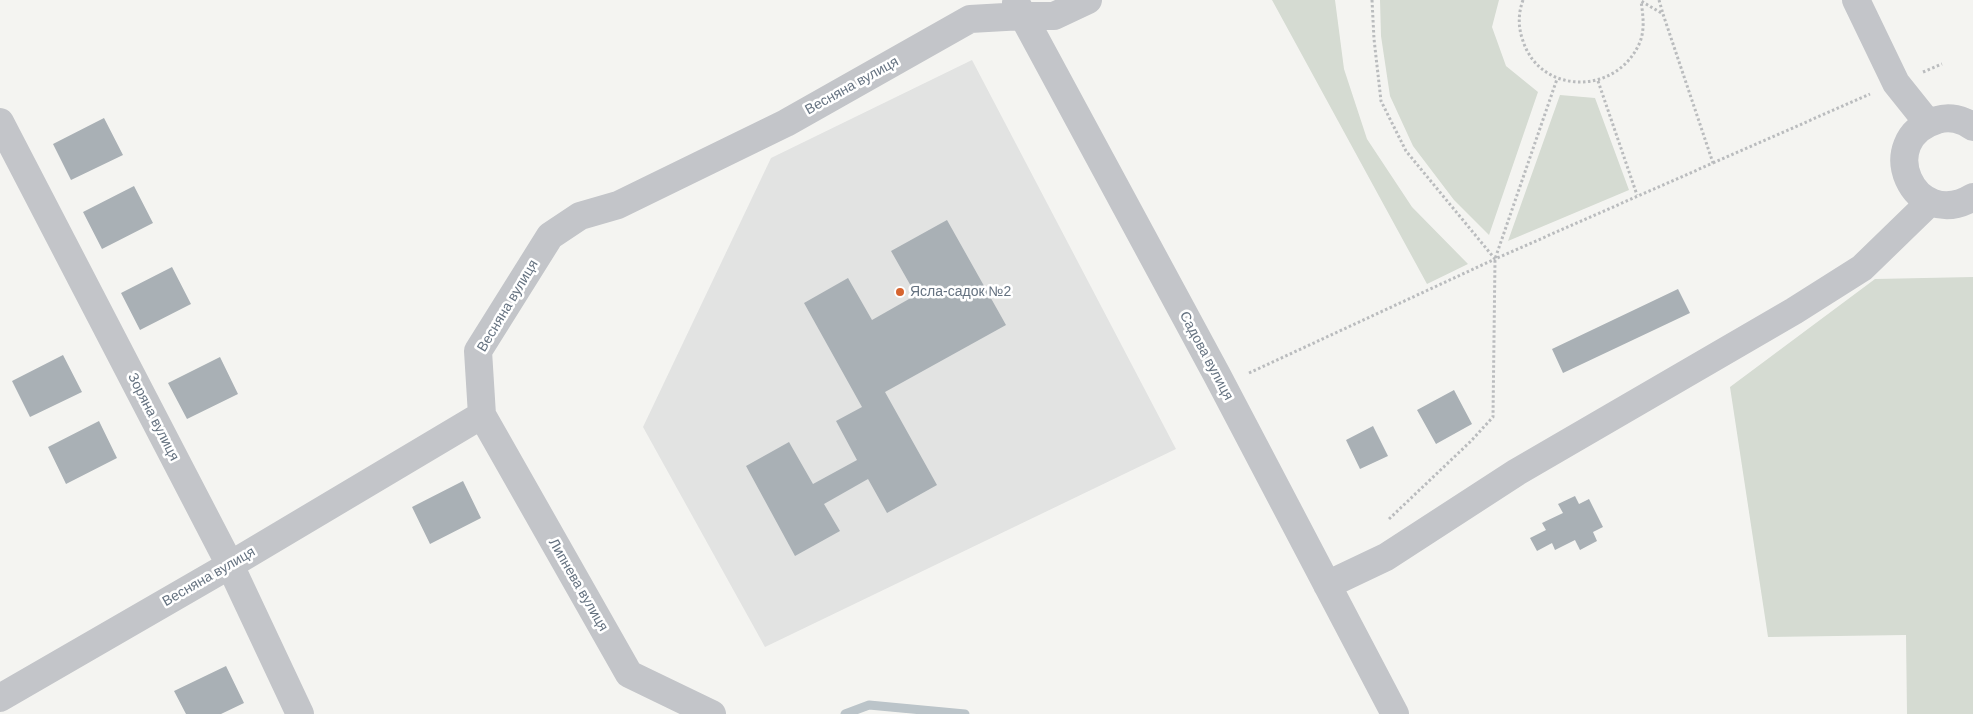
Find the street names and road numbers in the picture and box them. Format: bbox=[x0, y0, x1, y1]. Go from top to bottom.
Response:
street label: Весняна вулиця bbox=[802, 53, 902, 119]
street label: Весняна вулиця bbox=[474, 257, 542, 355]
street label: Садова вулиця bbox=[1175, 309, 1237, 403]
street label: Зоряна вулиця bbox=[124, 370, 182, 464]
street label: Липнева вулиця bbox=[545, 536, 611, 634]
street label: Весняна вулиця bbox=[160, 544, 258, 610]

